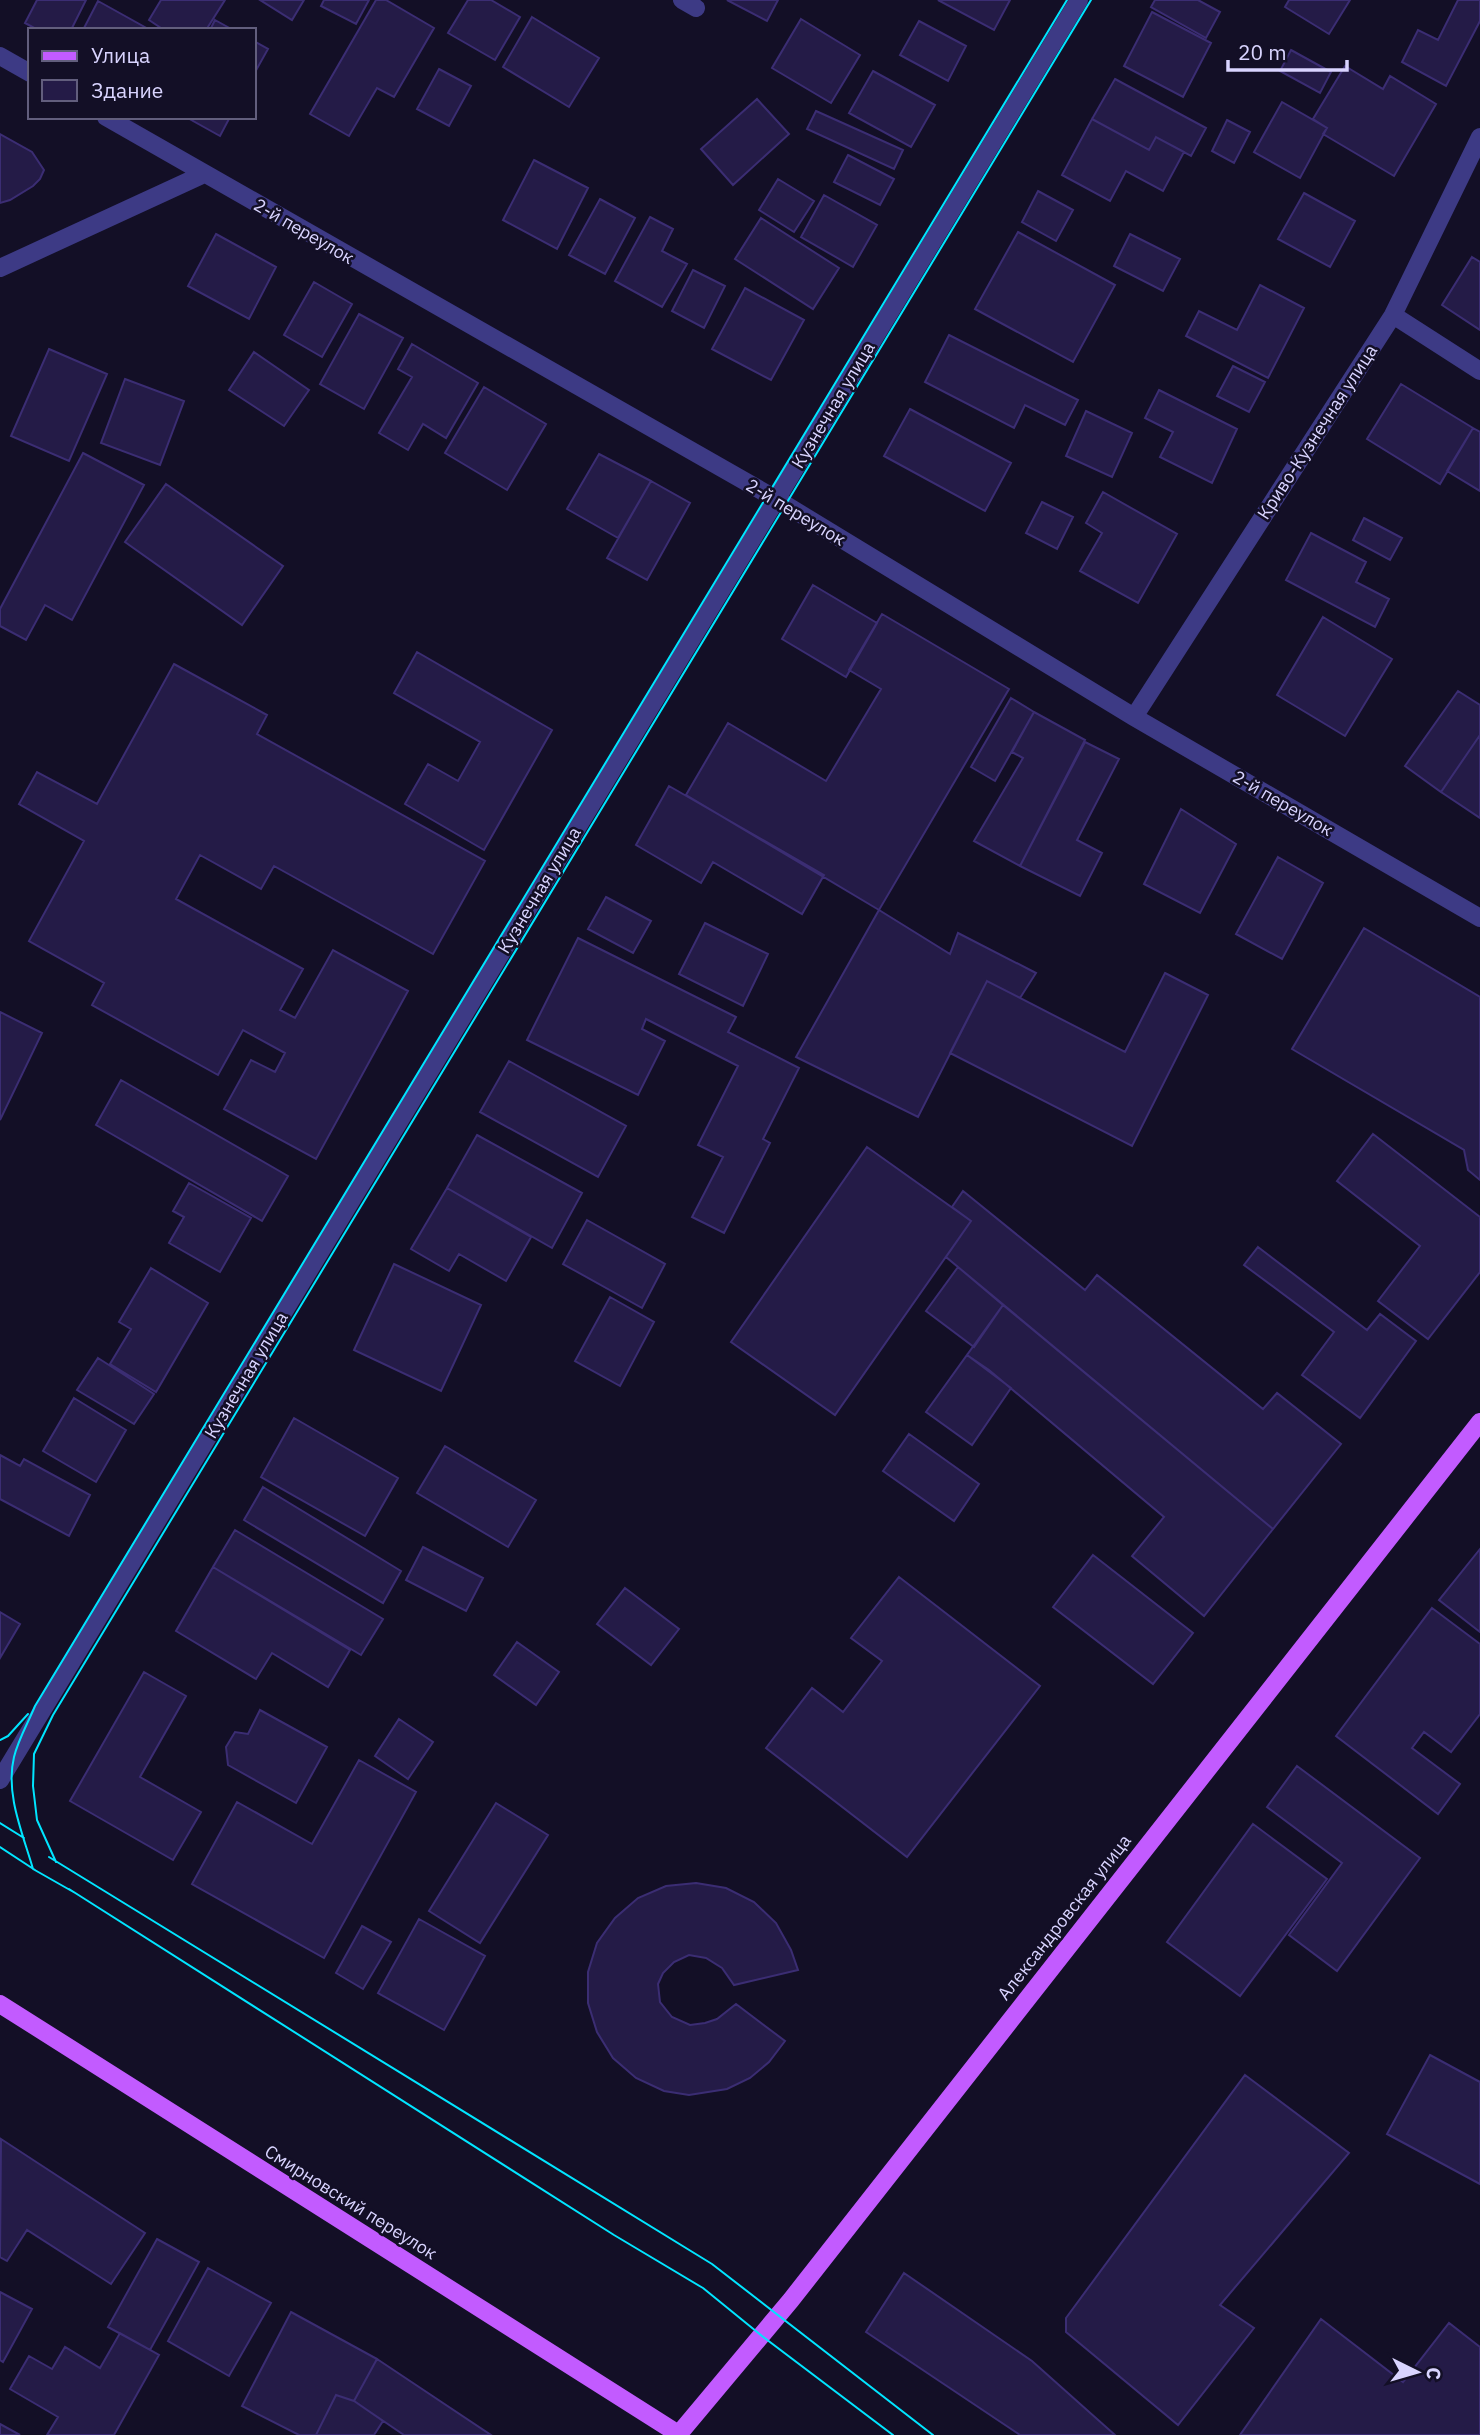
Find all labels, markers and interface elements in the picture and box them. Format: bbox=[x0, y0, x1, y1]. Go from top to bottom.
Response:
legend bbox=[28, 28, 256, 119]
scale bar bbox=[1228, 28, 1347, 72]
text: 20 m bbox=[1238, 38, 1287, 66]
text: Улица bbox=[91, 41, 150, 69]
text: Здание bbox=[91, 76, 163, 104]
street label: 2-й переулок bbox=[250, 193, 358, 269]
street label: Кузнечная улица bbox=[786, 337, 880, 472]
street label: Криво-Кузнечная улица bbox=[1252, 340, 1382, 524]
street label: 2-й переулок bbox=[742, 473, 850, 551]
street label: 2-й переулок bbox=[1229, 765, 1337, 841]
street label: Кузнечная улица bbox=[492, 822, 586, 957]
street label: Кузнечная улица bbox=[199, 1307, 293, 1442]
street label: Александровская улица bbox=[992, 1829, 1136, 2005]
street label: Смирновский переулок bbox=[260, 2139, 442, 2265]
north arrow bbox=[1382, 2337, 1452, 2407]
text: С bbox=[1421, 2366, 1446, 2381]

